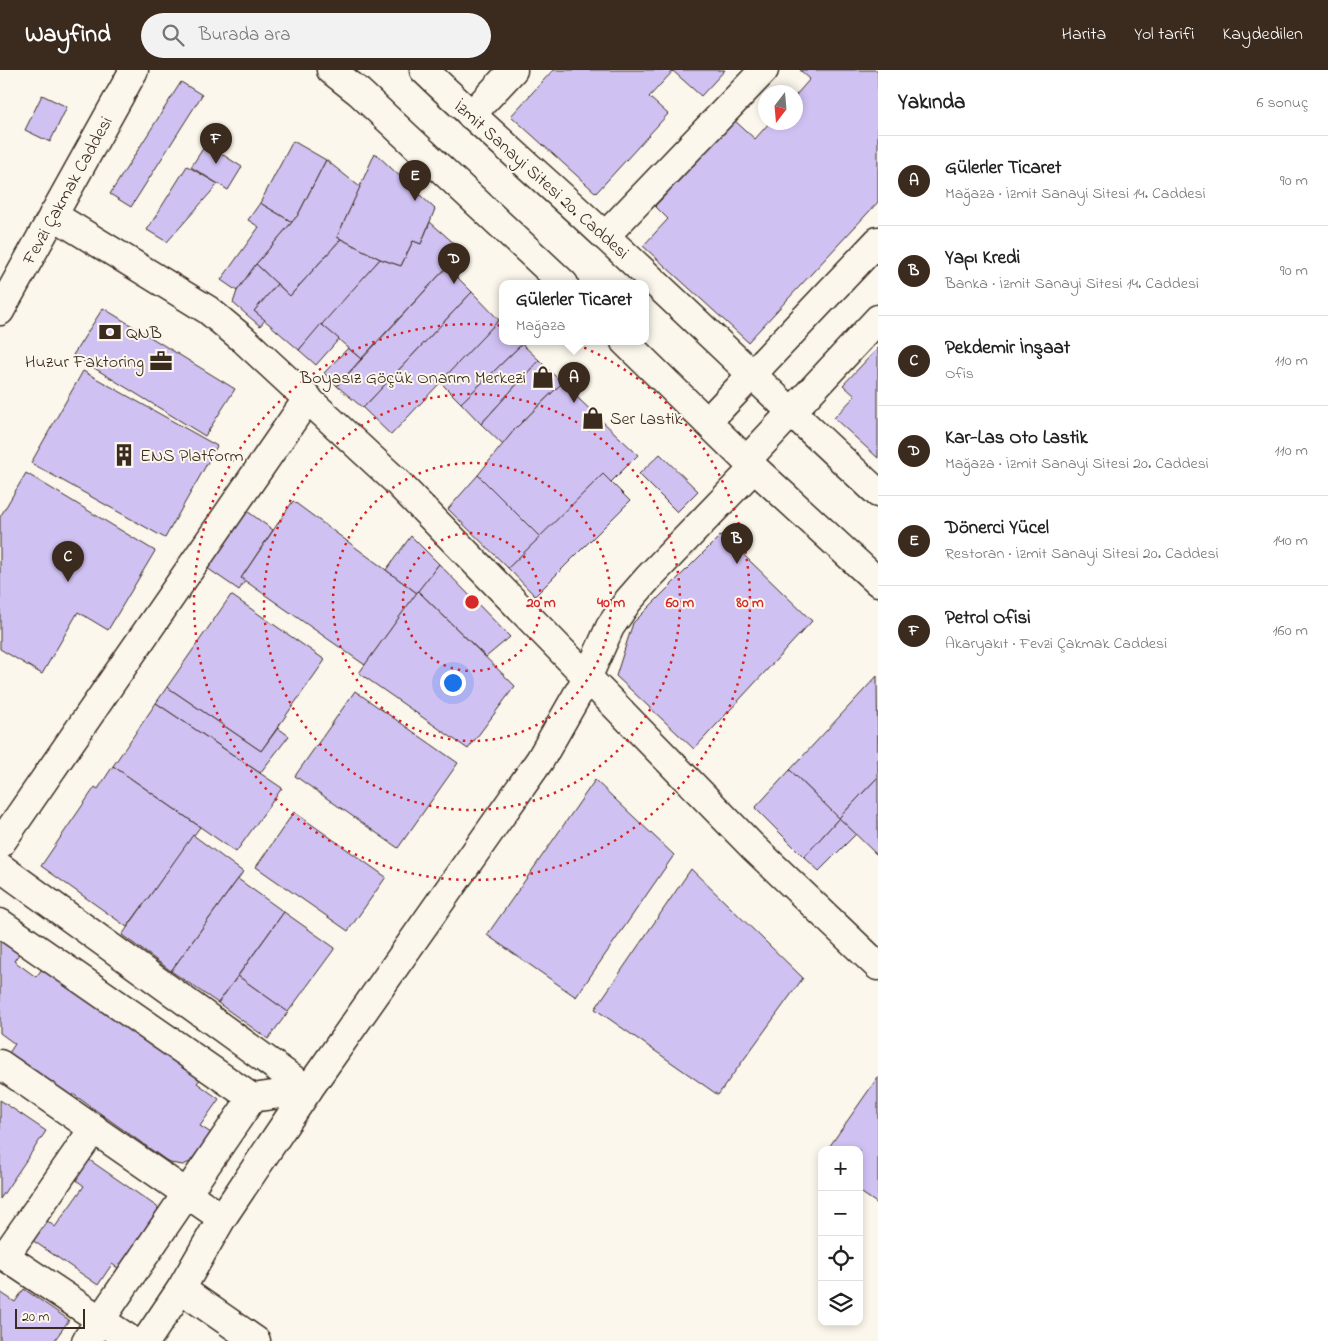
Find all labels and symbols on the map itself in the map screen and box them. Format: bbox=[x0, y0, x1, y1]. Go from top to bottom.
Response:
north arrow bbox=[758, 85, 803, 130]
street label: İzmit Sanayi Sitesi 20. Caddesi bbox=[447, 94, 634, 266]
street label: Fevzi Çakmak Caddesi bbox=[17, 112, 120, 271]
pin: F bbox=[200, 123, 232, 164]
pin: E bbox=[399, 160, 431, 201]
pin: D bbox=[438, 243, 470, 284]
bank icon: QNB bbox=[97, 319, 123, 345]
place label: QNB bbox=[126, 321, 162, 347]
office icon: Huzur Faktoring bbox=[148, 348, 174, 374]
place label: Huzur Faktoring bbox=[25, 350, 144, 377]
pin: A bbox=[558, 362, 590, 403]
shop icon: Boyasız Göçük Onarım Merkezi bbox=[530, 364, 556, 390]
place label: Boyasız Göçük Onarım Merkezi bbox=[299, 366, 526, 392]
shop icon: Ser Lastik bbox=[580, 405, 606, 431]
place label: Ser Lastik bbox=[610, 407, 683, 433]
building icon: ENS Platform bbox=[111, 442, 137, 468]
place label: ENS Platform bbox=[140, 444, 243, 470]
pin: B bbox=[721, 523, 753, 564]
pin: C bbox=[52, 541, 84, 582]
text: 20 m bbox=[525, 592, 556, 614]
text: 40 m bbox=[596, 592, 625, 614]
text: 60 m bbox=[665, 592, 695, 614]
text: 80 m bbox=[735, 592, 764, 614]
centre of rings bbox=[463, 593, 481, 611]
your location bbox=[440, 670, 466, 696]
scale bar bbox=[15, 1306, 85, 1329]

